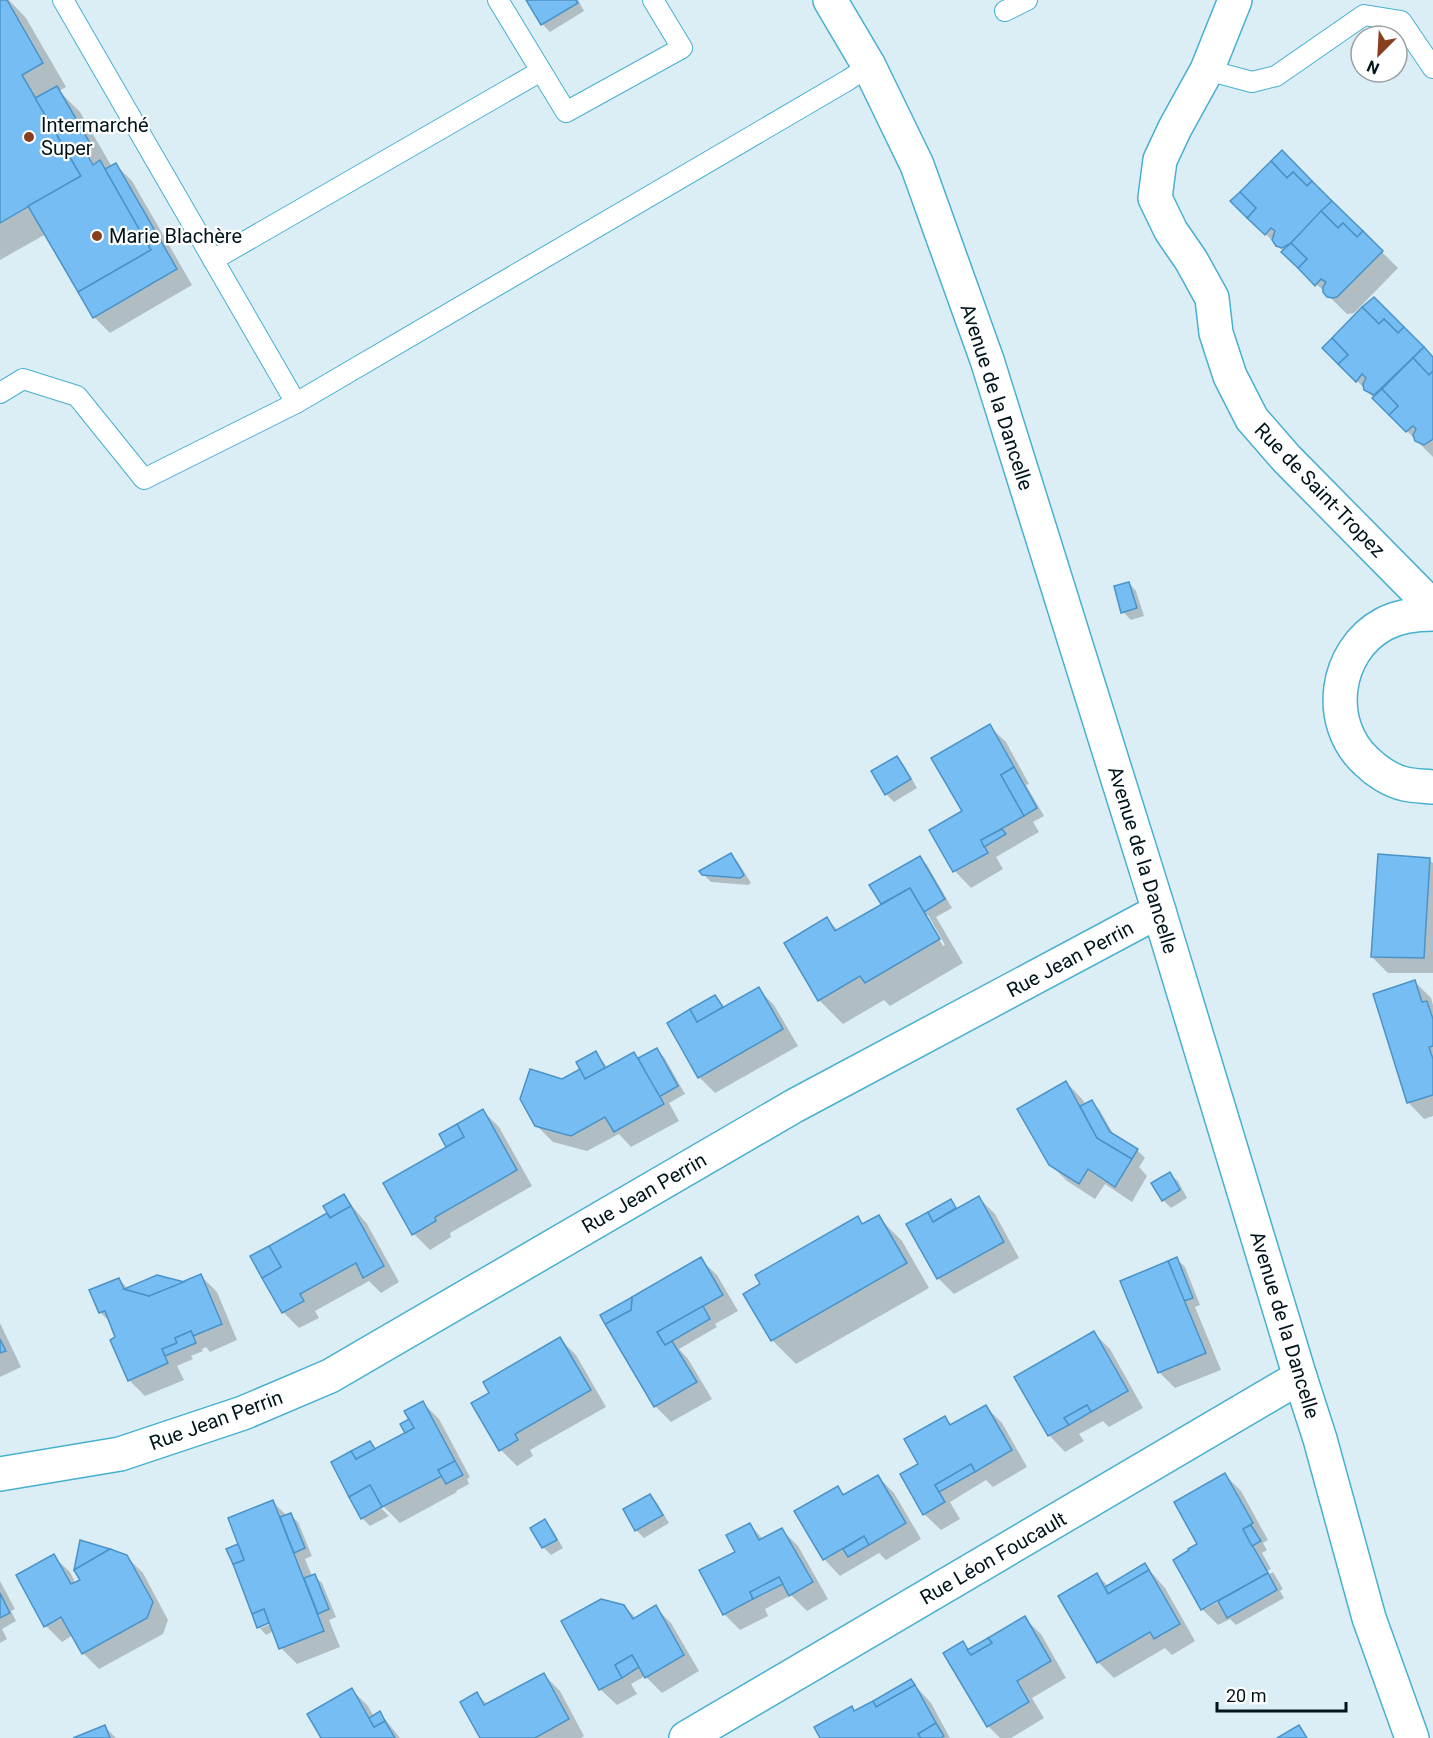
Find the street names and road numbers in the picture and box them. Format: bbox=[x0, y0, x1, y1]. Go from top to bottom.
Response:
street label: Avenue de la Dancelle bbox=[956, 301, 1038, 493]
street label: Rue de Saint-Tropez bbox=[1250, 418, 1390, 562]
street label: Avenue de la Dancelle bbox=[1103, 764, 1183, 956]
street label: Rue Jean Perrin bbox=[1003, 916, 1137, 1002]
street label: Rue Jean Perrin bbox=[577, 1148, 711, 1238]
street label: Avenue de la Dancelle bbox=[1245, 1229, 1325, 1421]
street label: Rue Jean Perrin bbox=[146, 1385, 286, 1455]
street label: Rue Léon Foucault bbox=[916, 1506, 1070, 1610]

